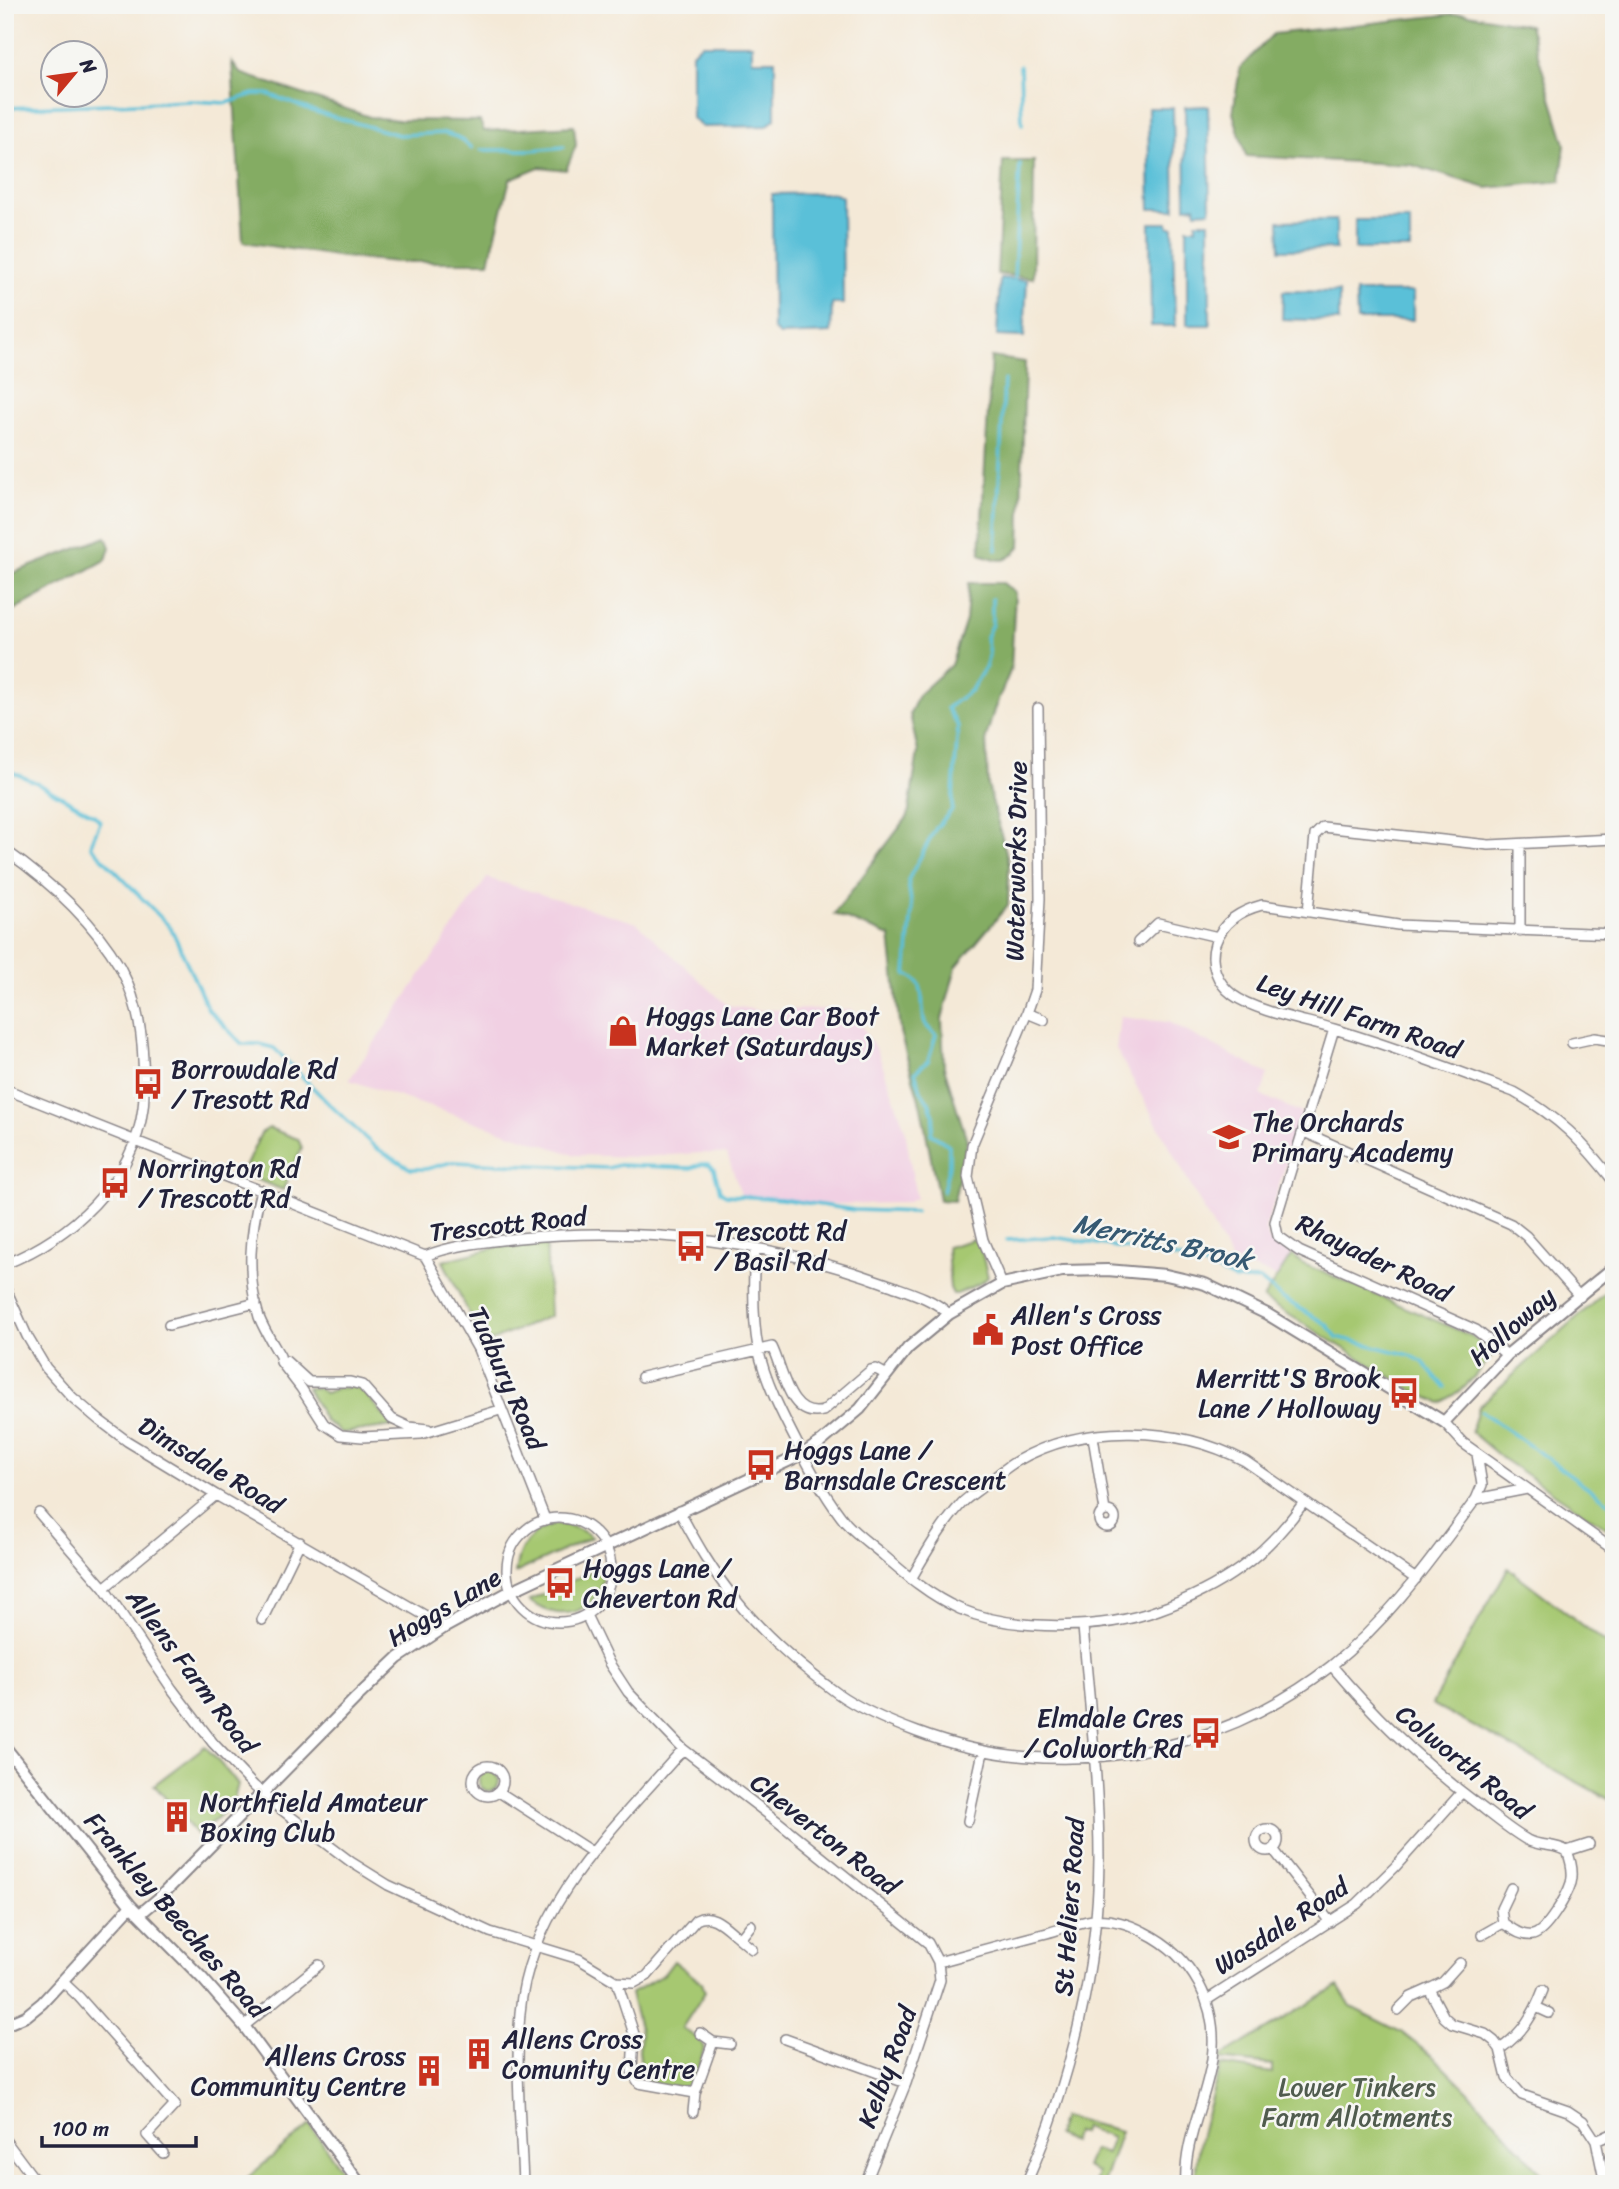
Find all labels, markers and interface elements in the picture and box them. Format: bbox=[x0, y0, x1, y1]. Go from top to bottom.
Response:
north arrow bbox=[38, 38, 108, 108]
text: N bbox=[70, 51, 106, 80]
street label: Waterworks Drive bbox=[991, 761, 1041, 961]
street label: Ley Hill Farm Road bbox=[1251, 960, 1469, 1073]
place label: Hoggs Lane Car Boot Market (Saturdays) bbox=[646, 993, 880, 1069]
shop icon: Hoggs Lane Car Boot Market (Saturdays) bbox=[606, 1014, 640, 1048]
place label: Borrowdale Rd / Tresott Rd bbox=[171, 1046, 339, 1122]
bus stop icon: Borrowdale Rd / Tresott Rd bbox=[131, 1067, 165, 1101]
place label: The Orchards Primary Academy bbox=[1252, 1099, 1454, 1175]
school or university icon: The Orchards Primary Academy bbox=[1212, 1120, 1246, 1154]
place label: Norrington Rd / Trescott Rd bbox=[138, 1145, 302, 1221]
bus stop icon: Norrington Rd / Trescott Rd bbox=[98, 1166, 132, 1200]
street label: Trescott Road bbox=[427, 1193, 591, 1255]
water label: Merritts Brook bbox=[1069, 1199, 1260, 1285]
street label: Rhayader Road bbox=[1288, 1200, 1462, 1317]
place label: Trescott Rd / Basil Rd bbox=[714, 1208, 848, 1284]
bus stop icon: Trescott Rd / Basil Rd bbox=[674, 1229, 708, 1263]
street label: Holloway bbox=[1458, 1274, 1567, 1378]
place label: Allen's Cross Post Office bbox=[1010, 1292, 1163, 1368]
street label: Tudbury Road bbox=[455, 1298, 560, 1460]
public building icon: Allen's Cross Post Office bbox=[971, 1313, 1005, 1347]
place label: Merritt'S Brook Lane / Holloway bbox=[1196, 1355, 1382, 1431]
bus stop icon: Merritt'S Brook Lane / Holloway bbox=[1387, 1376, 1421, 1410]
street label: Dimsdale Road bbox=[129, 1403, 295, 1528]
place label: Hoggs Lane / Barnsdale Crescent bbox=[784, 1427, 1006, 1503]
bus stop icon: Hoggs Lane / Barnsdale Crescent bbox=[744, 1448, 778, 1482]
place label: Hoggs Lane / Cheverton Rd bbox=[583, 1545, 739, 1621]
street label: Hoggs Lane bbox=[378, 1554, 511, 1659]
bus stop icon: Hoggs Lane / Cheverton Rd bbox=[543, 1566, 577, 1600]
street label: Allens Farm Road bbox=[113, 1577, 271, 1766]
street label: Colworth Road bbox=[1385, 1692, 1545, 1833]
place label: Elmdale Cres / Colworth Rd bbox=[1023, 1695, 1185, 1771]
bus stop icon: Elmdale Cres / Colworth Rd bbox=[1189, 1716, 1223, 1750]
street label: Cheverton Road bbox=[740, 1760, 912, 1909]
place label: Northfield Amateur Boxing Club bbox=[200, 1779, 428, 1855]
building icon: Northfield Amateur Boxing Club bbox=[160, 1800, 194, 1834]
street label: Frankley Beeches Road bbox=[72, 1801, 281, 2031]
street label: St Heliers Road bbox=[1040, 1814, 1098, 1998]
street label: Wasdale Road bbox=[1204, 1863, 1360, 1987]
street label: Kelby Road bbox=[844, 1998, 931, 2134]
place label: Allens Cross Comunity Centre bbox=[501, 2016, 695, 2092]
place label: Allens Cross Community Centre bbox=[191, 2033, 407, 2109]
building icon: Allens Cross Comunity Centre bbox=[462, 2037, 496, 2071]
building icon: Allens Cross Community Centre bbox=[412, 2054, 446, 2088]
park label: Lower Tinkers Farm Allotments bbox=[1262, 2064, 1453, 2140]
scale bar bbox=[42, 2105, 196, 2149]
text: 100 m bbox=[52, 2110, 109, 2148]

